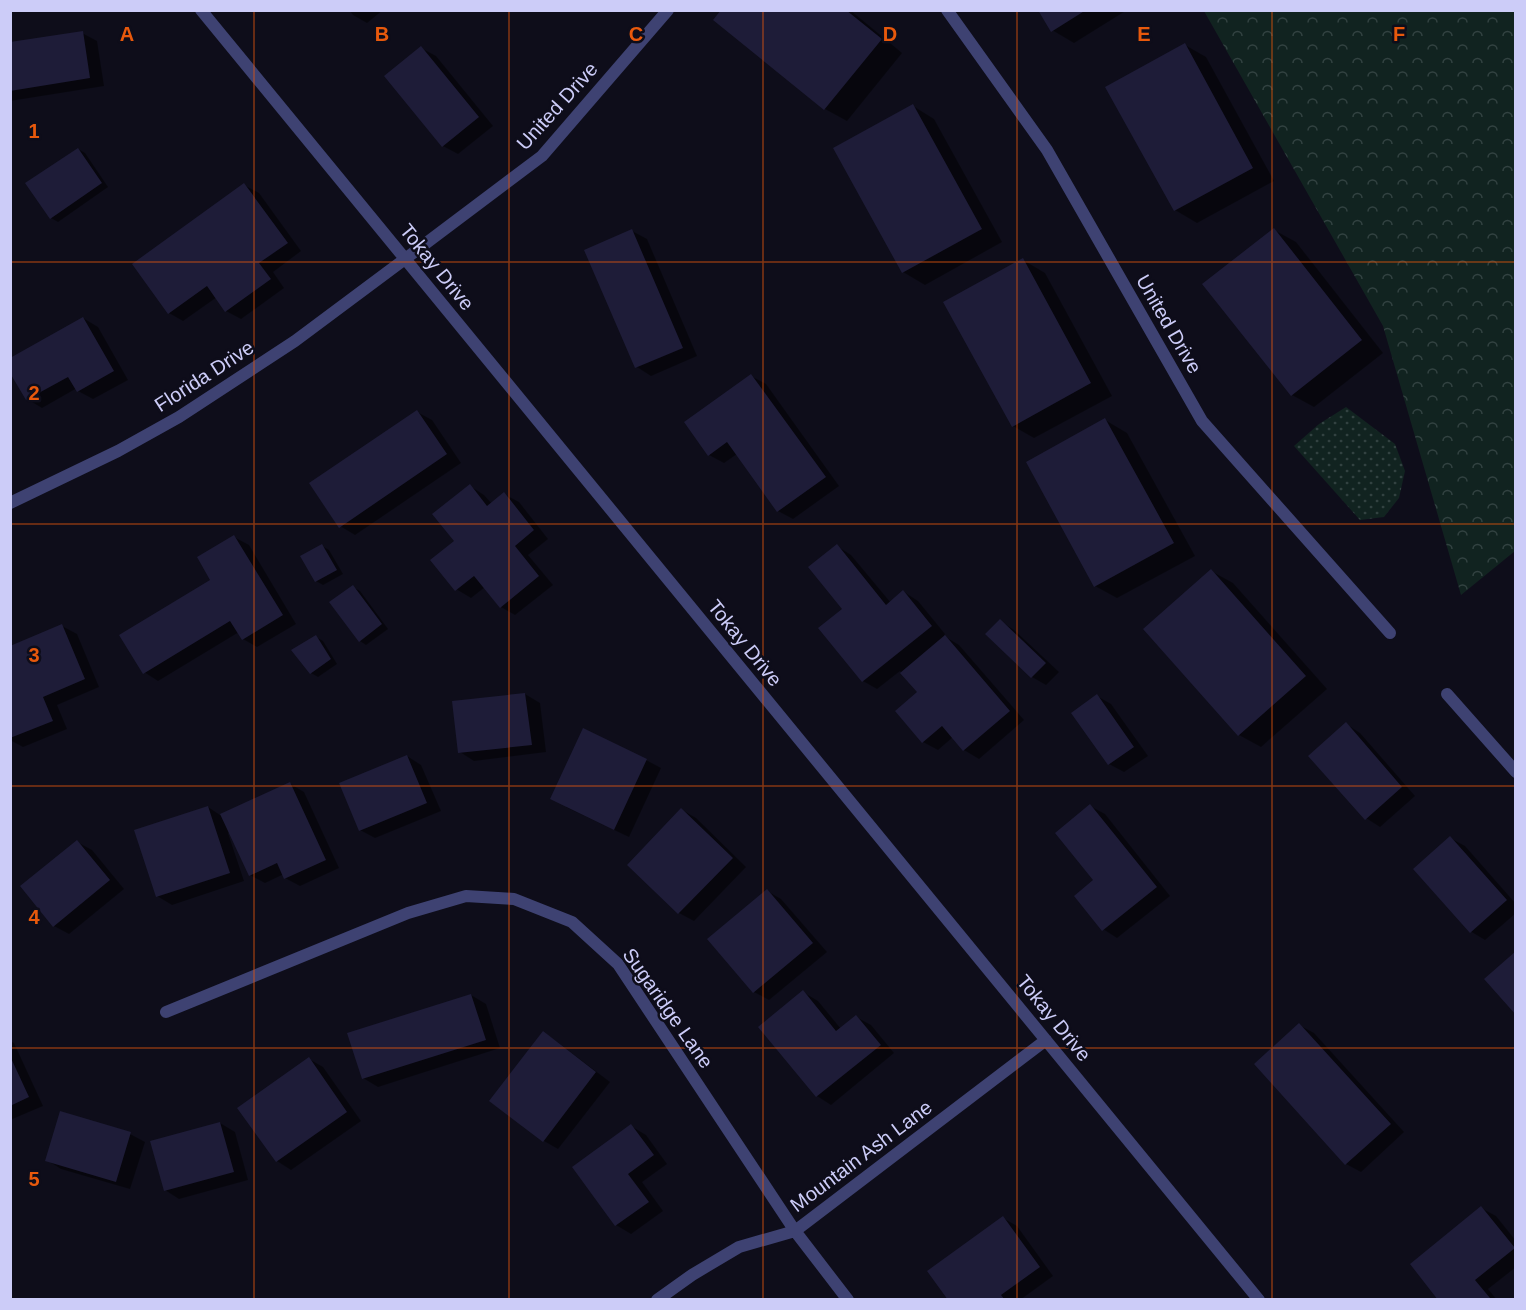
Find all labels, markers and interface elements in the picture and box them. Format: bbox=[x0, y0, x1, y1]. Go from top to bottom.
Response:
text: A bbox=[120, 23, 134, 45]
text: B bbox=[375, 23, 389, 45]
text: C bbox=[629, 23, 643, 45]
text: D bbox=[883, 23, 897, 45]
text: E bbox=[1137, 23, 1151, 45]
text: F bbox=[1393, 23, 1405, 45]
street label: United Drive bbox=[512, 58, 602, 154]
text: 1 bbox=[28, 120, 40, 142]
street label: Tokay Drive bbox=[396, 219, 478, 315]
street label: United Drive bbox=[1132, 271, 1206, 377]
street label: Florida Drive bbox=[150, 336, 258, 416]
text: 2 bbox=[28, 382, 40, 404]
street label: Tokay Drive bbox=[704, 595, 786, 691]
text: 3 bbox=[28, 644, 40, 666]
text: 4 bbox=[28, 906, 40, 928]
street label: Sugaridge Lane bbox=[618, 944, 718, 1072]
street label: Tokay Drive bbox=[1013, 970, 1095, 1066]
street label: Mountain Ash Lane bbox=[786, 1096, 936, 1216]
text: 5 bbox=[28, 1168, 40, 1190]

